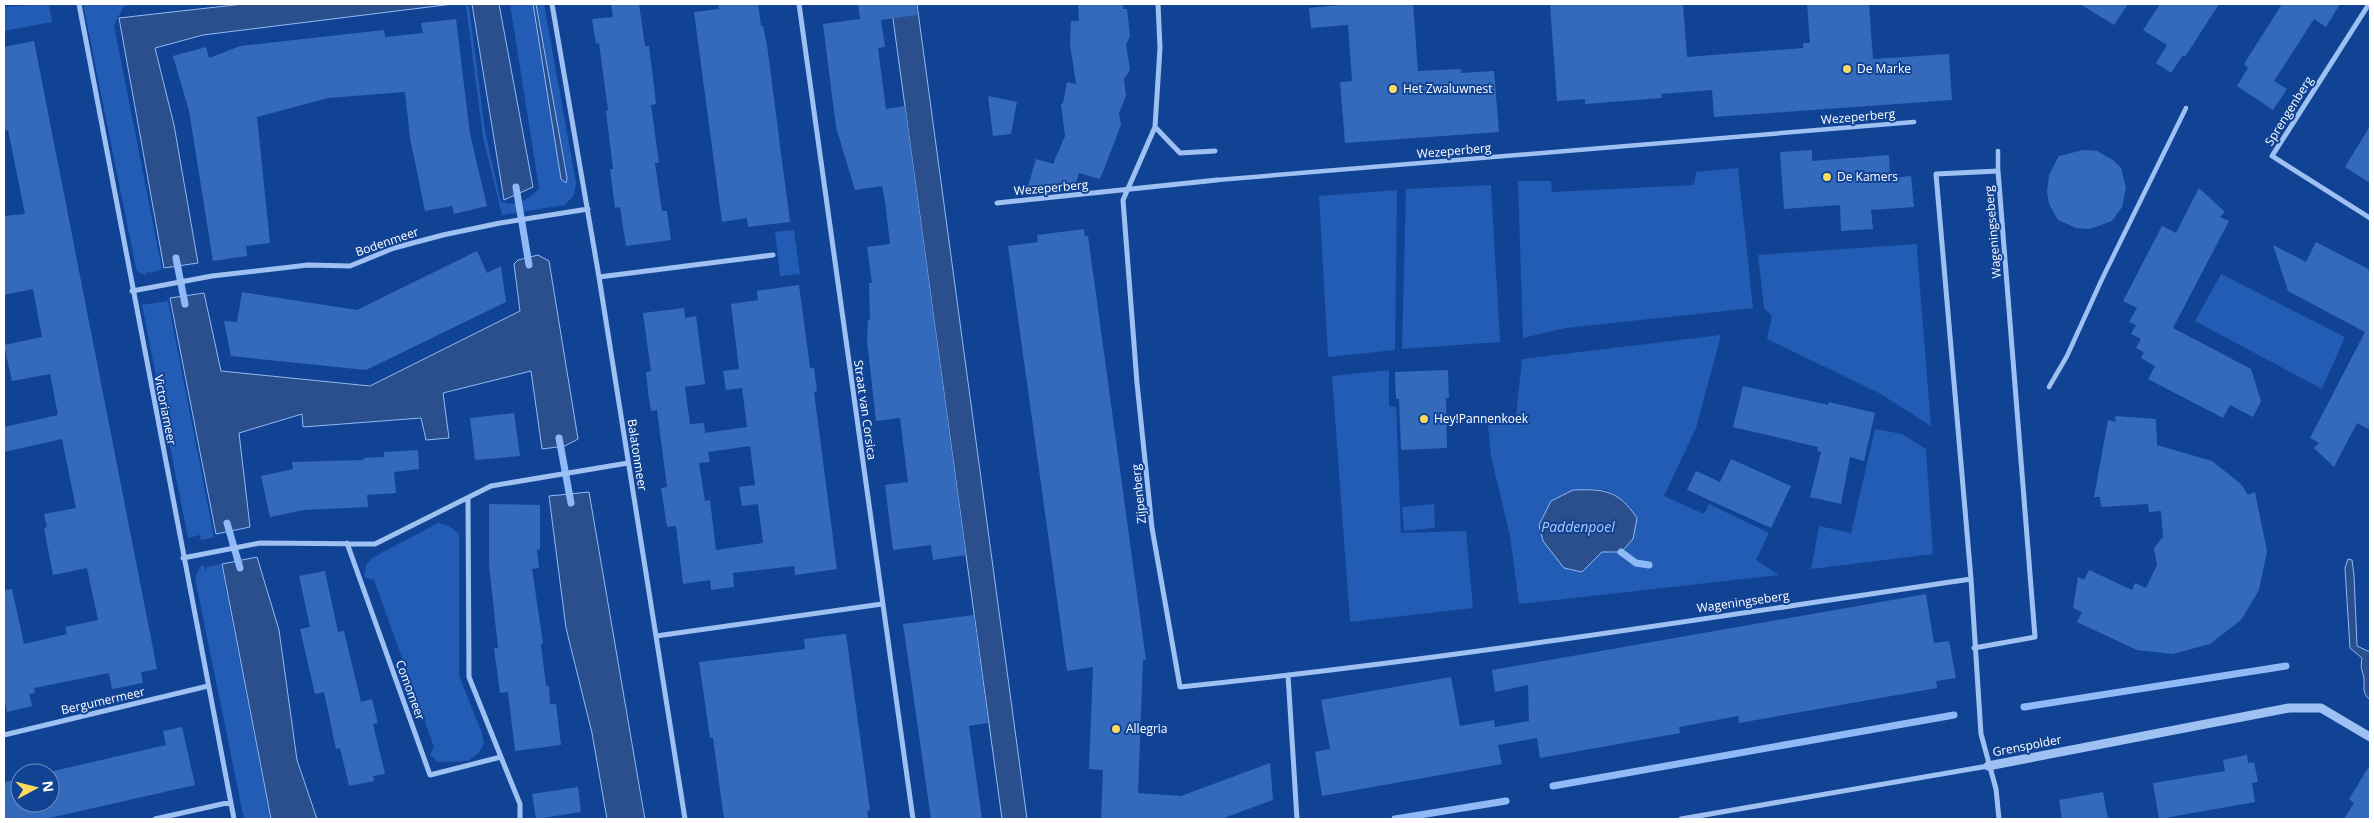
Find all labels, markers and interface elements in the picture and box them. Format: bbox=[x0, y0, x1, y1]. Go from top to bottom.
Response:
place label: De Marke bbox=[1857, 60, 1911, 77]
marker: De Marke bbox=[1841, 63, 1853, 75]
street label: Sprengenberg bbox=[2260, 72, 2317, 149]
place label: Het Zwaluwnest bbox=[1403, 80, 1493, 97]
marker: Het Zwaluwnest bbox=[1387, 83, 1399, 95]
street label: Wezeperberg bbox=[1820, 105, 1896, 128]
street label: Wezeperberg bbox=[1416, 139, 1492, 162]
place label: De Kamers bbox=[1837, 168, 1898, 185]
marker: De Kamers bbox=[1821, 171, 1833, 183]
street label: Wezeperberg bbox=[1013, 176, 1089, 199]
street label: Wageningseberg bbox=[1980, 184, 2005, 279]
street label: Bodenmeer bbox=[353, 223, 421, 260]
street label: Straat van Corsica bbox=[850, 359, 881, 461]
street label: Victoriameer bbox=[150, 373, 181, 447]
place label: Hey!Pannenkoek bbox=[1434, 410, 1529, 427]
marker: Hey!Pannenkoek bbox=[1418, 413, 1430, 425]
street label: Balatonmeer bbox=[623, 418, 652, 492]
street label: Zijpenberg bbox=[1127, 463, 1150, 525]
water label: Paddenpoel bbox=[1541, 517, 1615, 536]
street label: Wageningseberg bbox=[1696, 587, 1791, 616]
street label: Comomeer bbox=[392, 658, 429, 722]
street label: Bergumermeer bbox=[59, 683, 147, 718]
place label: Allegria bbox=[1126, 720, 1168, 737]
marker: Allegria bbox=[1110, 723, 1122, 735]
street label: Grenspolder bbox=[1991, 730, 2063, 761]
north arrow bbox=[10, 763, 60, 813]
text: N bbox=[38, 780, 59, 793]

